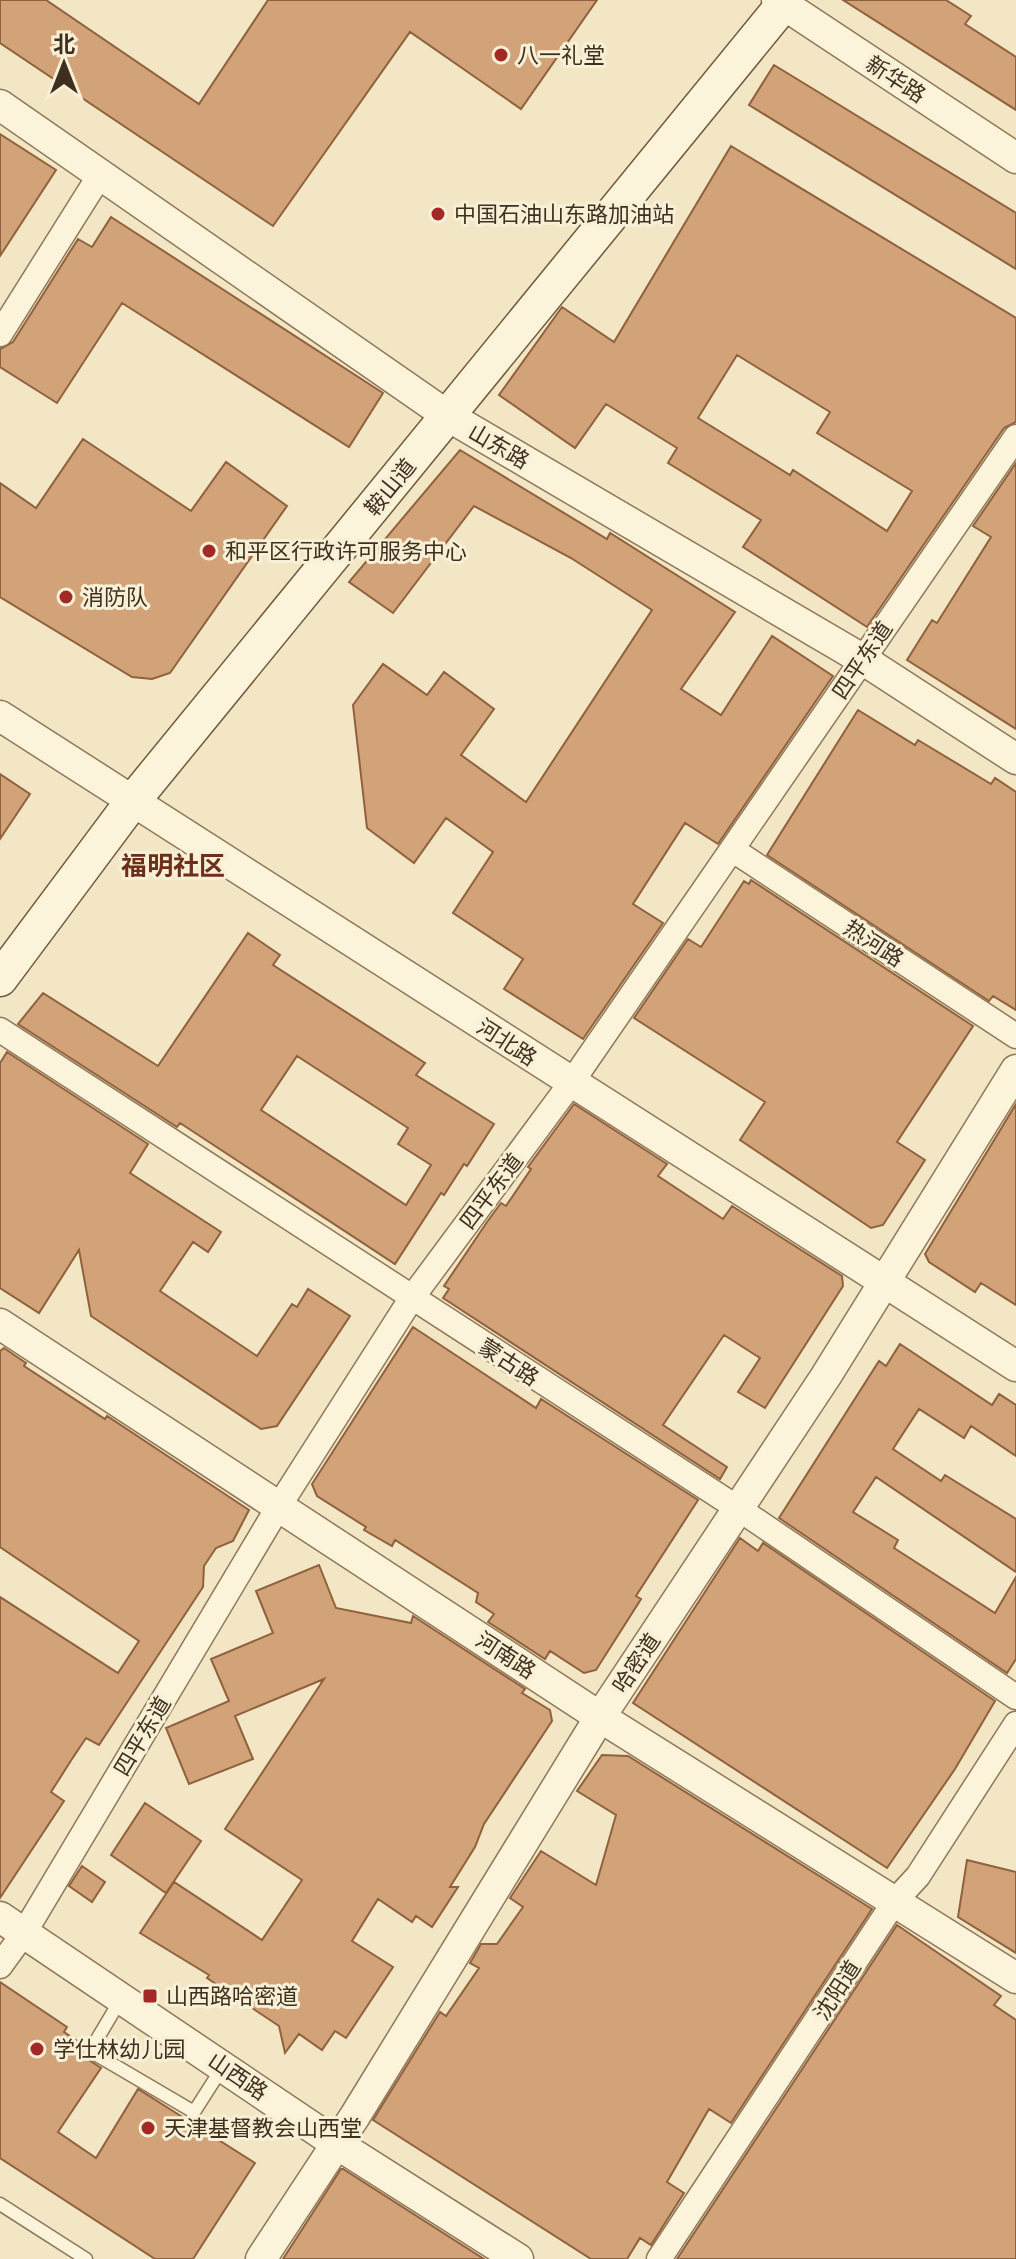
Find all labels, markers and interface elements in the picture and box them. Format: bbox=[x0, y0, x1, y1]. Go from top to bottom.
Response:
north arrow bbox=[24, 24, 104, 104]
text: 北 bbox=[53, 29, 75, 59]
place label: 八一礼堂 bbox=[517, 40, 605, 70]
marker: 八一礼堂 bbox=[492, 46, 510, 64]
street label: 新华路 bbox=[860, 48, 932, 110]
place label: 中国石油山东路加油站 bbox=[454, 199, 674, 229]
marker: 中国石油山东路加油站 bbox=[429, 205, 447, 223]
street label: 山东路 bbox=[463, 417, 535, 475]
street label: 鞍山道 bbox=[358, 452, 422, 522]
place label: 和平区行政许可服务中心 bbox=[225, 536, 467, 566]
marker: 和平区行政许可服务中心 bbox=[200, 542, 218, 560]
place label: 消防队 bbox=[82, 582, 148, 612]
marker: 消防队 bbox=[57, 588, 75, 606]
street label: 四平东道 bbox=[825, 615, 899, 705]
district label: 福明社区 bbox=[121, 848, 225, 884]
street label: 热河路 bbox=[838, 912, 910, 974]
street label: 河北路 bbox=[471, 1011, 543, 1073]
street label: 四平东道 bbox=[453, 1147, 529, 1235]
street label: 蒙古路 bbox=[473, 1331, 545, 1393]
street label: 河南路 bbox=[470, 1624, 542, 1686]
street label: 哈密道 bbox=[605, 1627, 667, 1699]
street label: 四平东道 bbox=[106, 1691, 178, 1781]
street label: 沈阳道 bbox=[806, 1954, 868, 2026]
place label: 山西路哈密道 bbox=[166, 1981, 298, 2011]
marker: 山西路哈密道 bbox=[141, 1987, 159, 2005]
place label: 学仕林幼儿园 bbox=[53, 2034, 185, 2064]
marker: 学仕林幼儿园 bbox=[28, 2040, 46, 2058]
street label: 山西路 bbox=[202, 2045, 274, 2107]
place label: 天津基督教会山西堂 bbox=[164, 2113, 362, 2143]
marker: 天津基督教会山西堂 bbox=[139, 2119, 157, 2137]

